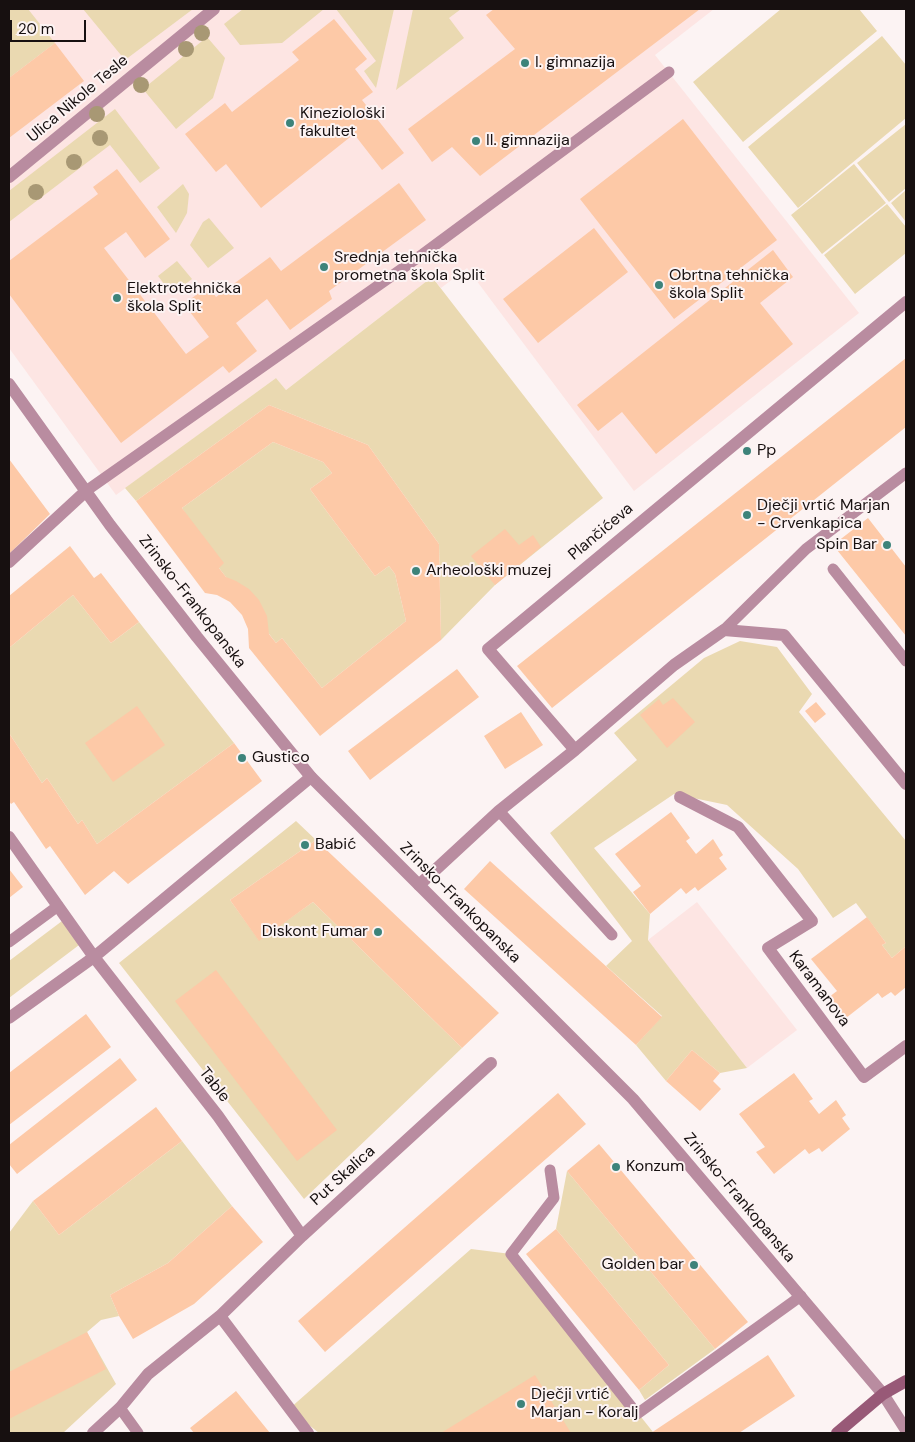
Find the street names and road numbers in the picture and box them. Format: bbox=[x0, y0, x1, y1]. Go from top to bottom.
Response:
street label: Ulica Nikole Tesle bbox=[24, 51, 132, 147]
street label: Plančićeva bbox=[565, 499, 637, 565]
street label: Zrinsko-Frankopanska bbox=[134, 532, 250, 672]
street label: Zrinsko-Frankopanska bbox=[395, 838, 525, 968]
street label: Karamanova bbox=[784, 947, 854, 1031]
street label: Table bbox=[194, 1064, 234, 1106]
street label: Zrinsko-Frankopanska bbox=[679, 1129, 799, 1267]
street label: Put Skalica bbox=[307, 1142, 379, 1210]

